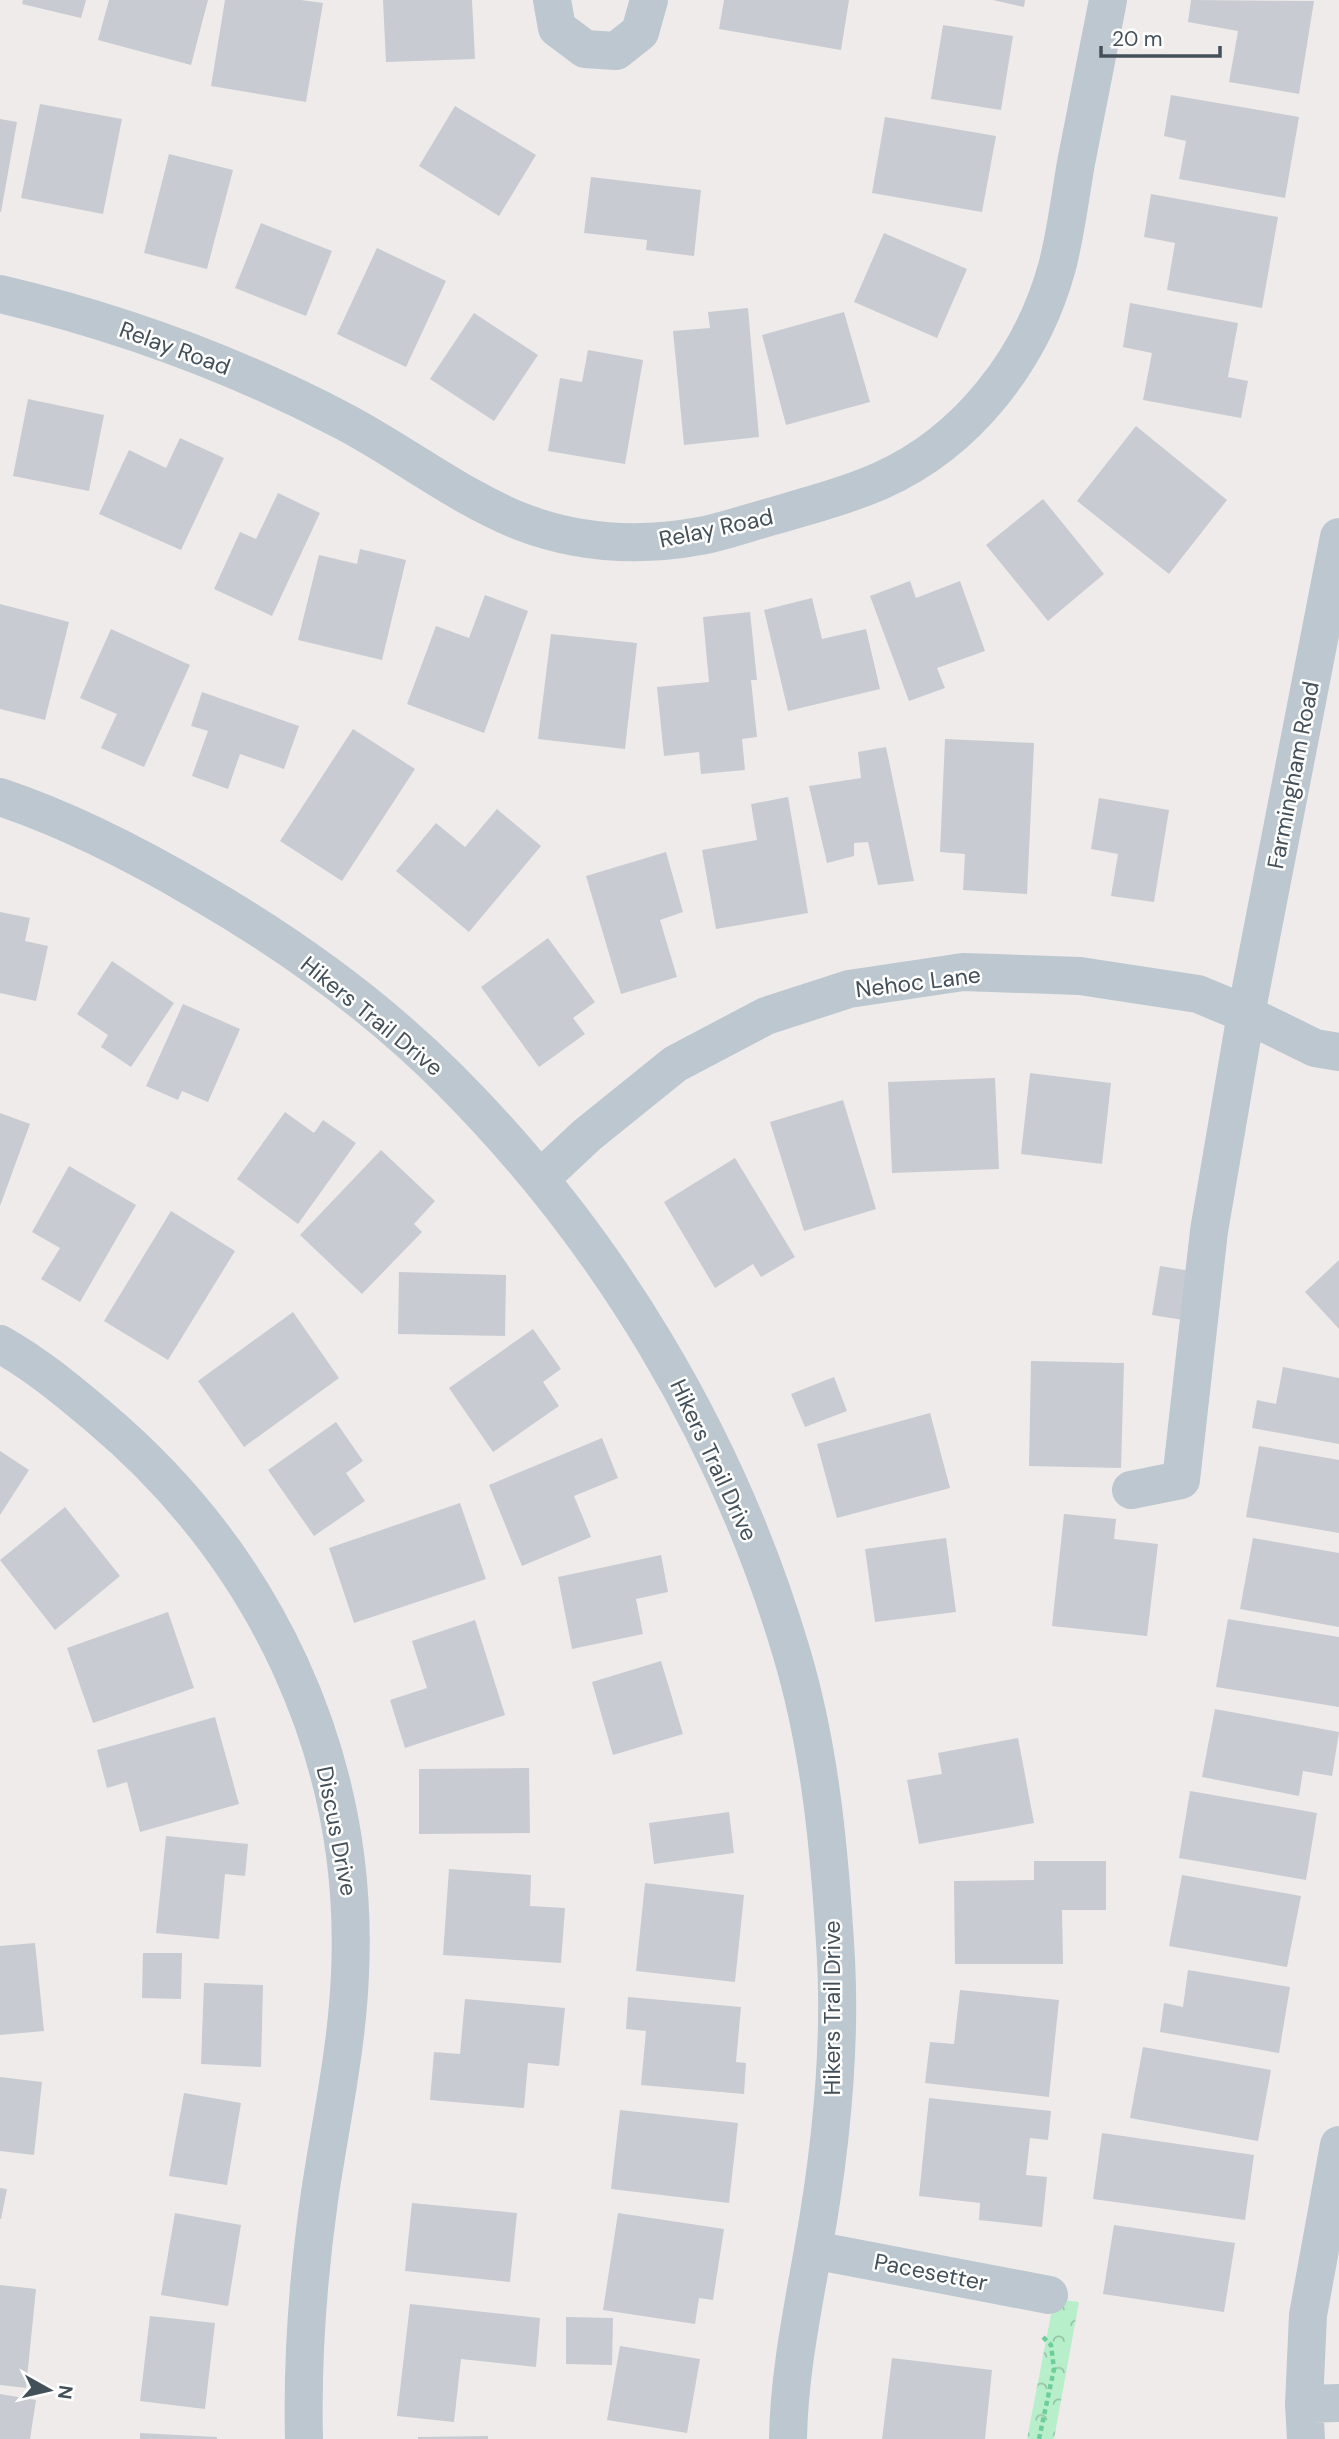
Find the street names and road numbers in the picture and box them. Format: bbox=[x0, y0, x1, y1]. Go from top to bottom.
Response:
street label: Relay Road bbox=[115, 314, 235, 382]
street label: Relay Road bbox=[656, 501, 776, 555]
street label: Farmingham Road bbox=[1260, 679, 1326, 871]
street label: Hikers Trail Drive bbox=[295, 949, 449, 1083]
street label: Nehoc Lane bbox=[854, 959, 982, 1005]
street label: Hikers Trail Drive bbox=[663, 1374, 765, 1546]
street label: Discus Drive bbox=[310, 1764, 364, 1898]
street label: Hikers Trail Drive bbox=[817, 1920, 847, 2096]
street label: Pacesetter bbox=[872, 2246, 990, 2298]

